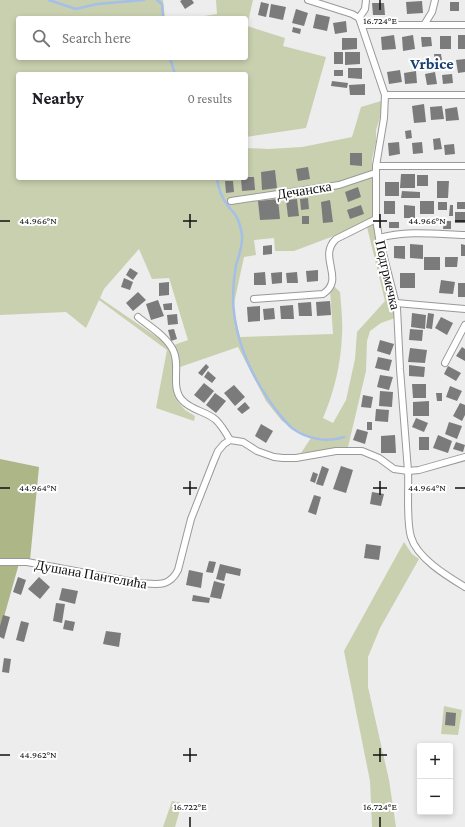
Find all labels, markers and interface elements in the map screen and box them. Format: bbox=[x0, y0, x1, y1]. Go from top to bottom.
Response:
text: 16.724°E bbox=[363, 15, 397, 26]
search box bbox=[16, 16, 248, 60]
icon: search bbox=[30, 27, 52, 49]
text: Search here bbox=[62, 30, 131, 46]
district label: Vrbice bbox=[409, 55, 454, 72]
text: Nearby bbox=[32, 89, 84, 108]
text: 0 results bbox=[187, 91, 232, 106]
street label: Дечанска bbox=[275, 178, 333, 202]
text: 44.966°N bbox=[19, 215, 57, 226]
text: 44.966°N bbox=[408, 215, 446, 226]
street label: Подгрмечка bbox=[372, 239, 404, 312]
text: 44.964°N bbox=[19, 482, 57, 493]
text: 44.964°N bbox=[408, 482, 446, 493]
street label: Душана Пантелића bbox=[34, 556, 149, 592]
map controls bbox=[417, 743, 453, 815]
button: + bbox=[417, 743, 453, 779]
text: 44.962°N bbox=[19, 749, 57, 760]
button: − bbox=[417, 779, 453, 815]
text: 16.722°E bbox=[173, 801, 207, 812]
text: 16.724°E bbox=[363, 801, 397, 812]

